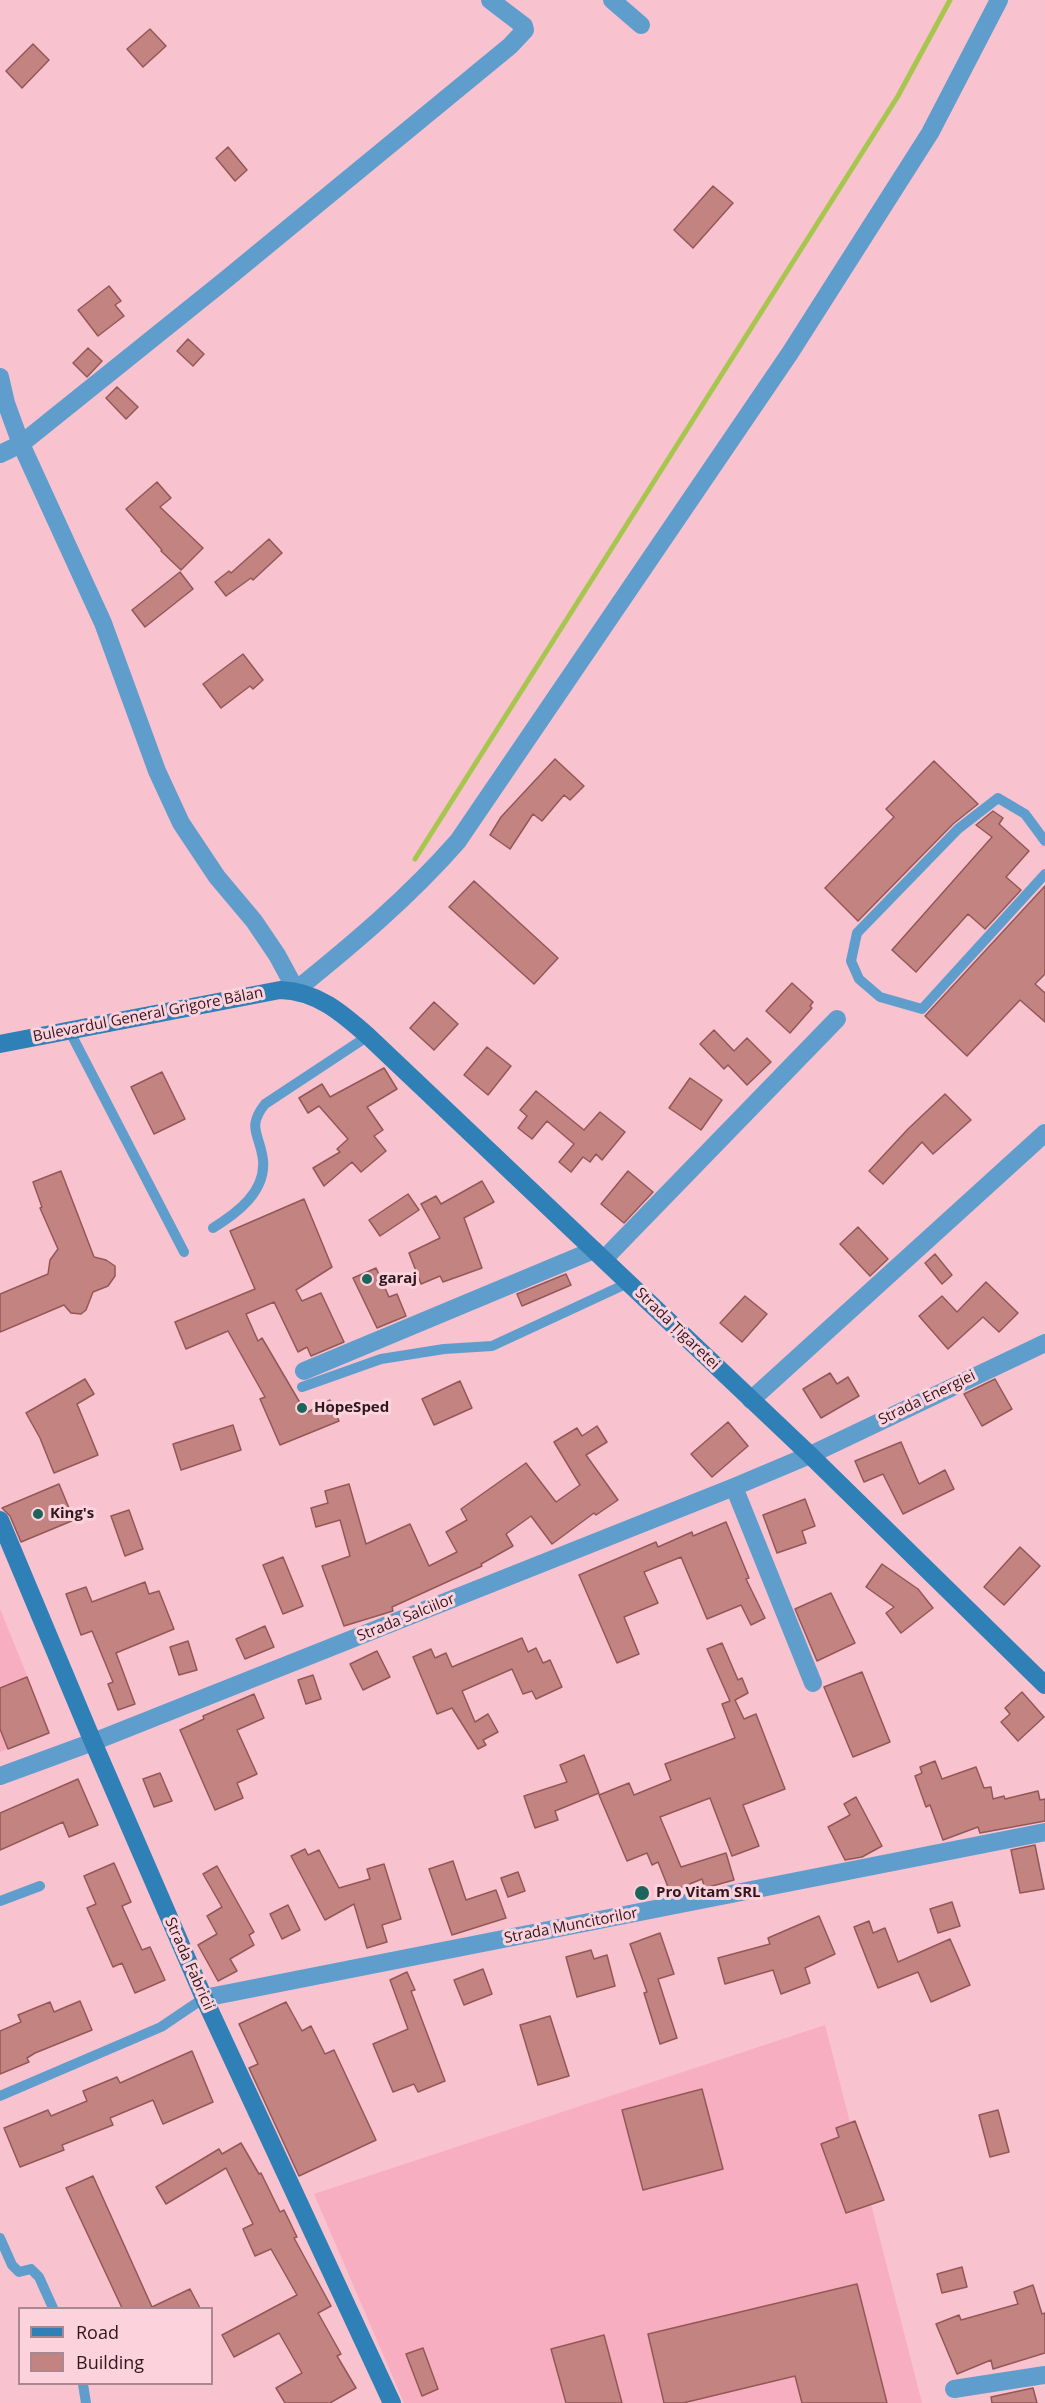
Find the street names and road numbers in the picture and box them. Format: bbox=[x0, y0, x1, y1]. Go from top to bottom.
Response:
street label: Bulevardul General Grigore Bălan bbox=[31, 984, 265, 1046]
street label: Strada Țigaretei bbox=[631, 1284, 723, 1374]
street label: Strada Energiei bbox=[876, 1367, 978, 1429]
street label: Strada Salciilor bbox=[355, 1590, 457, 1646]
street label: Strada Muncitorilor bbox=[503, 1904, 639, 1948]
street label: Strada Fabricii bbox=[161, 1915, 217, 2013]

